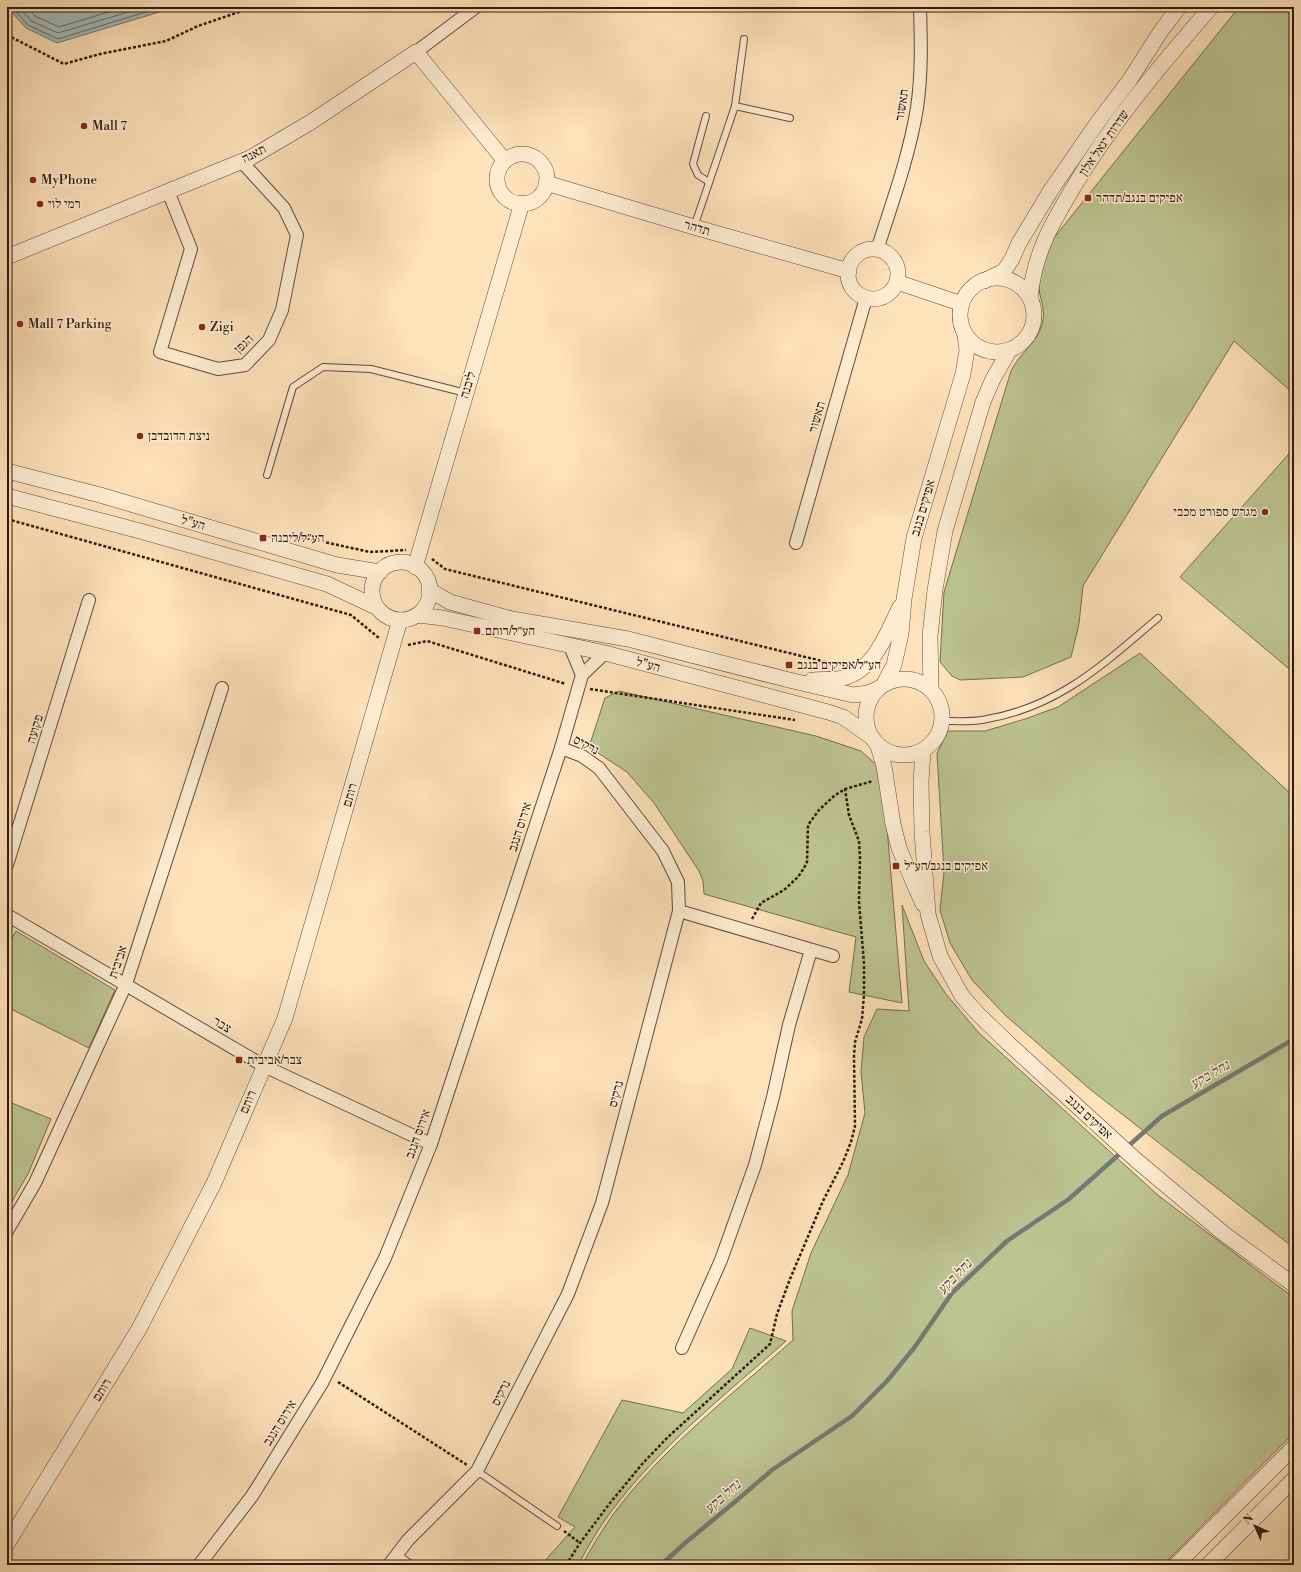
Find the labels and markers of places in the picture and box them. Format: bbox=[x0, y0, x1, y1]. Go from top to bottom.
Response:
place label: Mall 7 bbox=[92, 118, 127, 134]
marker: Mall 7 bbox=[79, 121, 89, 131]
place label: MyPhone bbox=[41, 172, 98, 188]
marker: MyPhone bbox=[28, 175, 38, 185]
place label: אפיקים בנגב/תדהר bbox=[1096, 190, 1183, 206]
marker: אפיקים בנגב/תדהר bbox=[1083, 193, 1093, 203]
place label: רמי לוי bbox=[48, 196, 81, 212]
marker: רמי לוי bbox=[35, 199, 45, 209]
place label: Mall 7 Parking bbox=[28, 316, 112, 332]
marker: Mall 7 Parking bbox=[15, 319, 25, 329]
place label: Zigi bbox=[210, 319, 234, 335]
marker: Zigi bbox=[197, 322, 207, 332]
place label: ניצת הדובדבן bbox=[148, 428, 210, 444]
marker: ניצת הדובדבן bbox=[135, 431, 145, 441]
place label: מגרש ספורט מכבי bbox=[1173, 504, 1257, 520]
marker: מגרש ספורט מכבי bbox=[1260, 507, 1270, 517]
place label: הע״ל/ליבנה bbox=[271, 530, 325, 546]
marker: הע״ל/ליבנה bbox=[258, 533, 268, 543]
place label: הע״ל/רותם bbox=[485, 623, 535, 639]
marker: הע״ל/רותם bbox=[472, 626, 482, 636]
place label: הע״ל/אפיקים בנגב bbox=[797, 657, 881, 673]
marker: הע״ל/אפיקים בנגב bbox=[784, 660, 794, 670]
place label: אפיקים בנגב/הע״ל bbox=[904, 858, 988, 874]
marker: אפיקים בנגב/הע״ל bbox=[891, 861, 901, 871]
place label: צבר/אביבית bbox=[247, 1052, 302, 1068]
marker: צבר/אביבית bbox=[234, 1055, 244, 1065]

